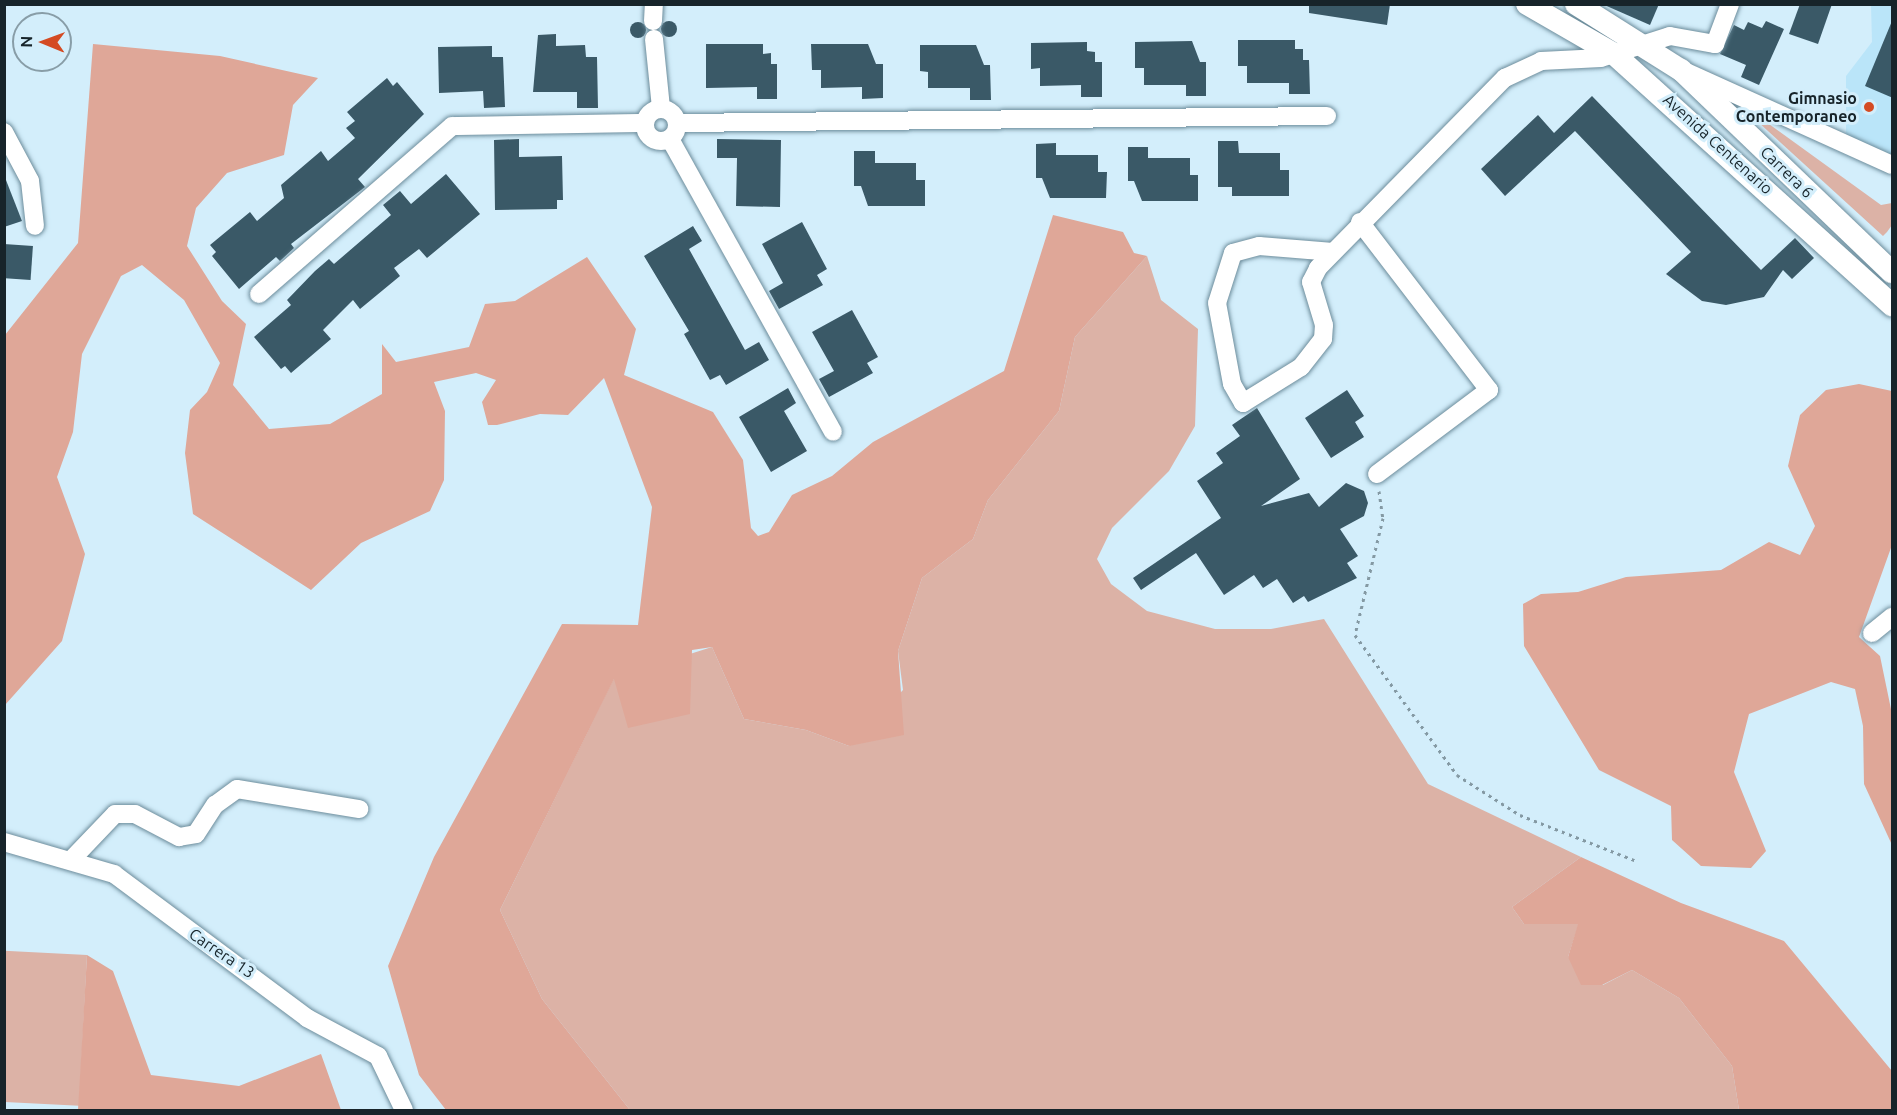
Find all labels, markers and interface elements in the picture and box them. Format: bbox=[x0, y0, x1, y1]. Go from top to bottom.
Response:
north arrow bbox=[12, 12, 72, 72]
text: N bbox=[17, 36, 35, 48]
place label: Gimnasio Contemporaneo bbox=[1736, 88, 1857, 126]
street label: Avenida Centenario bbox=[1659, 90, 1777, 198]
marker: Gimnasio Contemporaneo bbox=[1862, 100, 1876, 114]
street label: Carrera 6 bbox=[1757, 142, 1817, 202]
street label: Carrera 13 bbox=[186, 924, 258, 982]

